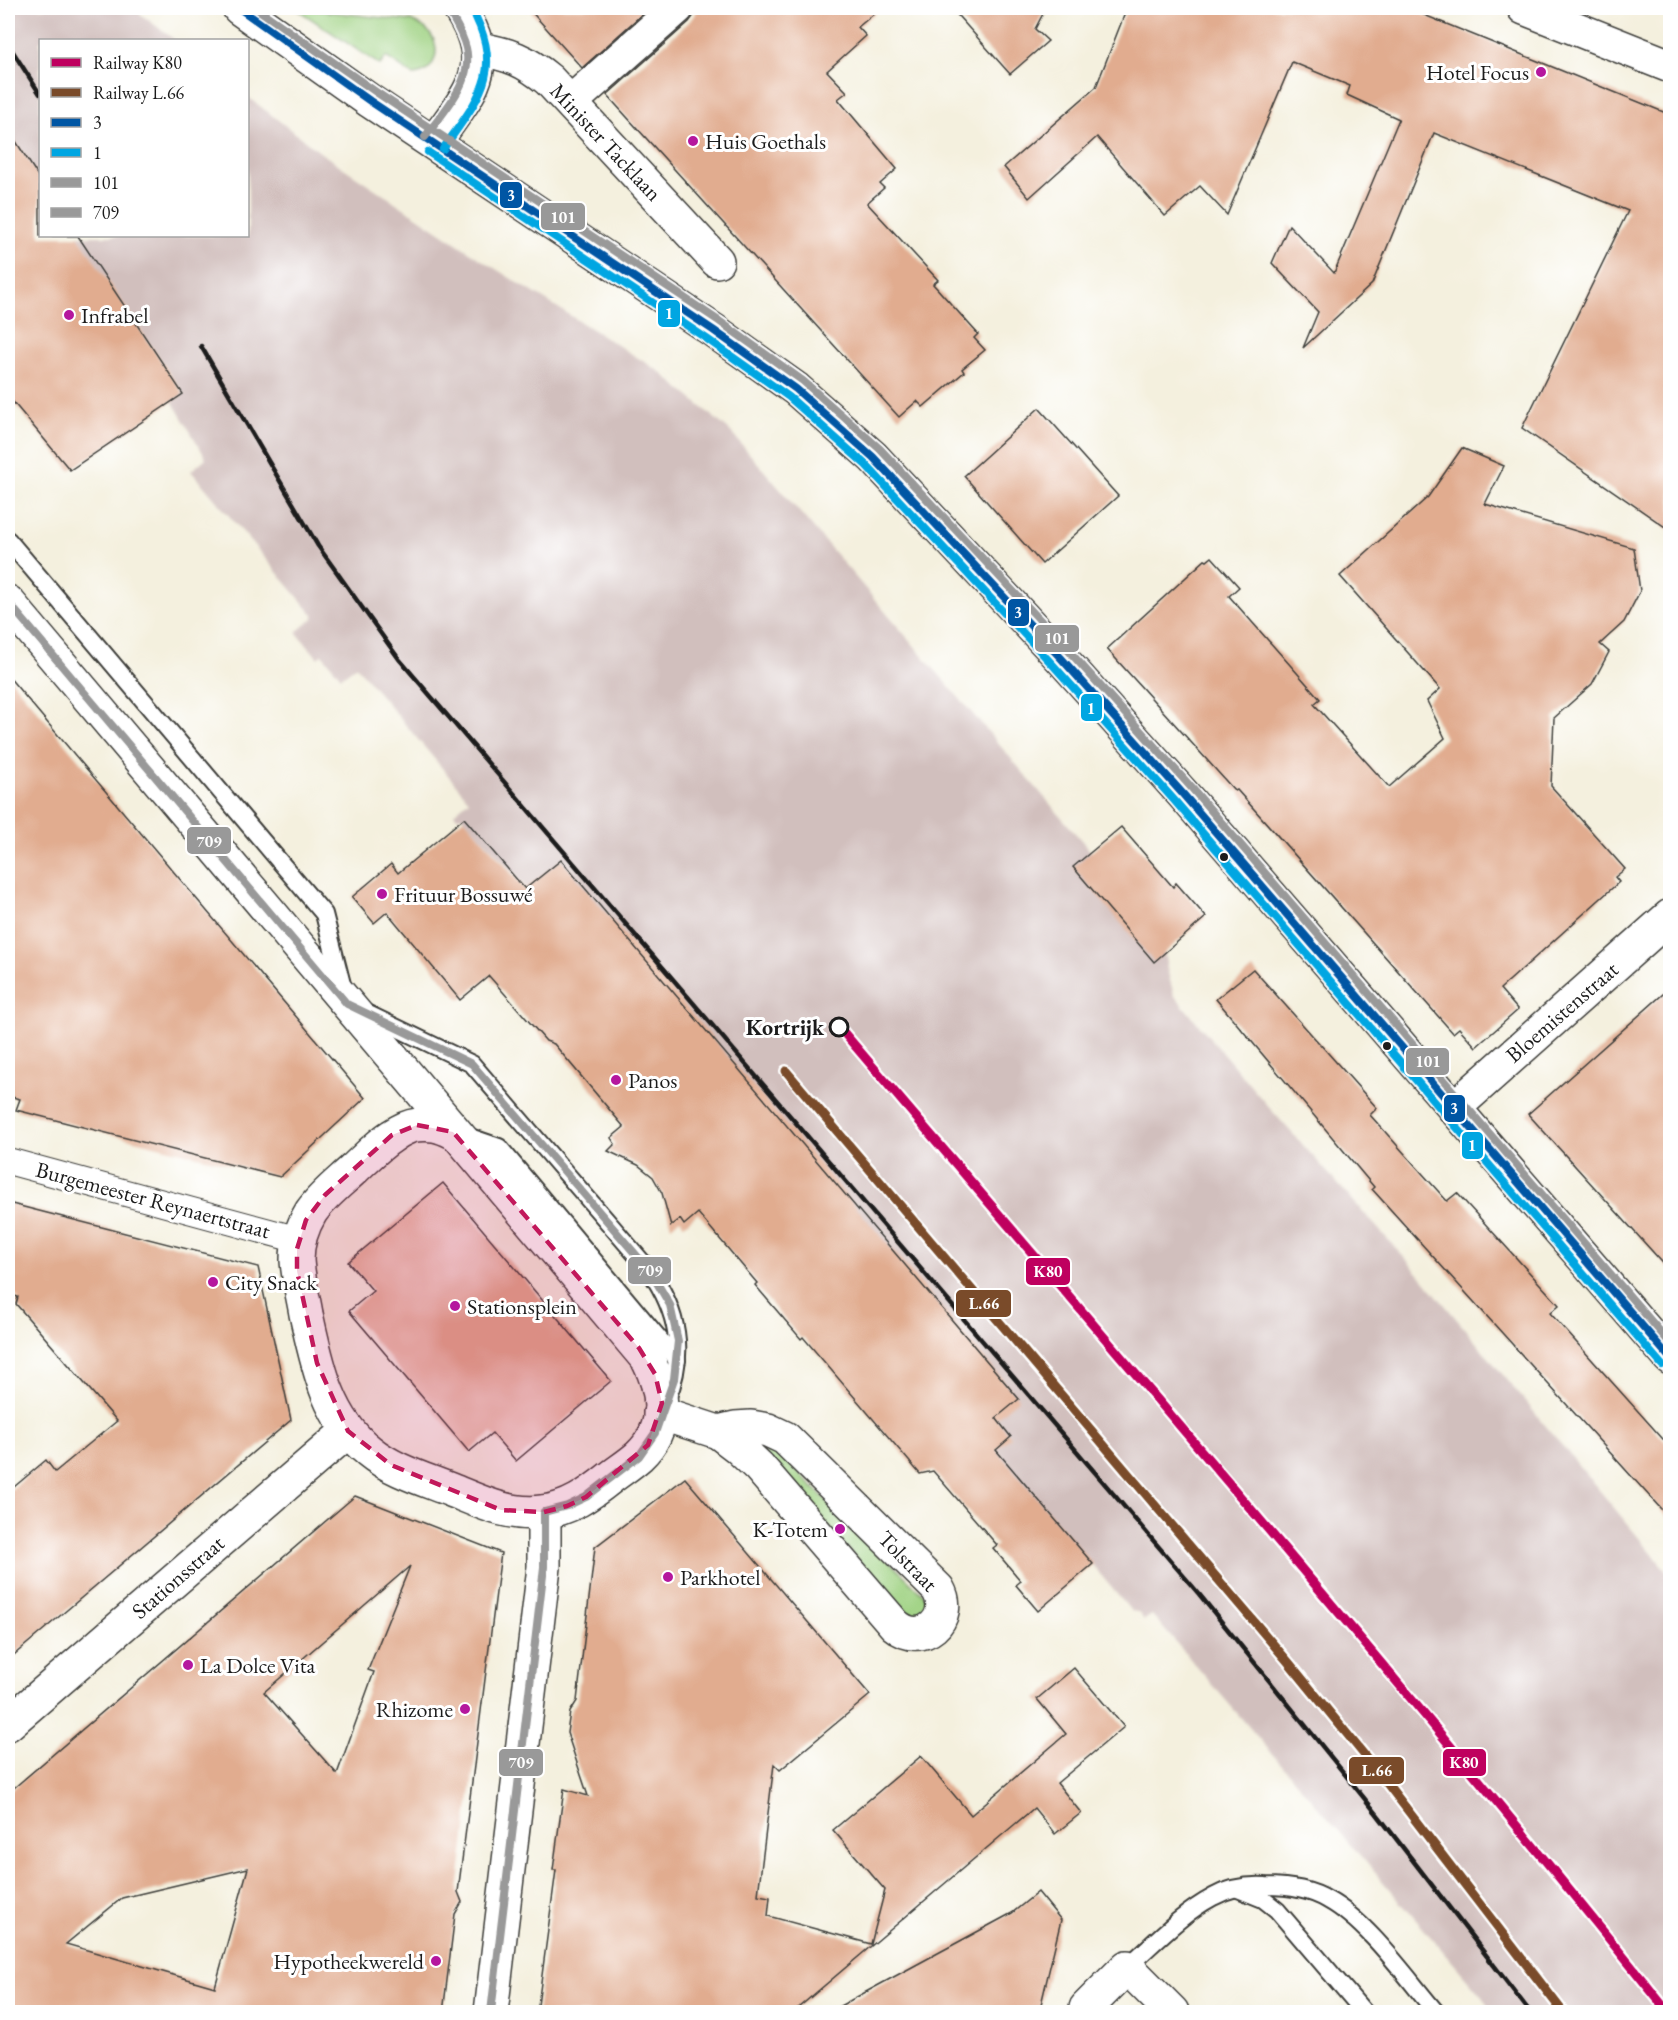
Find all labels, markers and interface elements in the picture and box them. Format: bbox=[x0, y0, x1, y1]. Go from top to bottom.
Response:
legend bbox=[39, 39, 249, 237]
text: Railway K80 bbox=[93, 51, 182, 74]
place label: Hotel Focus bbox=[1426, 58, 1529, 87]
marker: Hotel Focus bbox=[1534, 65, 1548, 79]
street label: Minister Tacklaan bbox=[544, 77, 669, 208]
text: Railway L.66 bbox=[93, 81, 185, 104]
text: 3 bbox=[93, 111, 102, 134]
place label: Huis Goethals bbox=[705, 127, 826, 156]
marker: Huis Goethals bbox=[686, 134, 700, 148]
text: 1 bbox=[93, 141, 102, 164]
text: 101 bbox=[93, 171, 119, 194]
line badge: 3 bbox=[499, 181, 523, 209]
text: 3 bbox=[507, 185, 515, 206]
text: 709 bbox=[93, 201, 119, 224]
line badge: 101 bbox=[540, 202, 586, 231]
text: 101 bbox=[550, 207, 576, 228]
line badge: 1 bbox=[657, 299, 681, 328]
place label: Infrabel bbox=[81, 301, 148, 330]
text: 1 bbox=[665, 303, 673, 324]
marker: Infrabel bbox=[62, 308, 76, 322]
line badge: 3 bbox=[1007, 598, 1030, 627]
text: 3 bbox=[1014, 602, 1022, 623]
line badge: 101 bbox=[1034, 624, 1080, 653]
text: 101 bbox=[1044, 628, 1070, 649]
line badge: 1 bbox=[1080, 693, 1103, 722]
text: 1 bbox=[1087, 698, 1095, 719]
line badge: 709 bbox=[186, 826, 232, 855]
text: 709 bbox=[196, 831, 222, 852]
unlabelled marker bbox=[1218, 851, 1230, 863]
place label: Frituur Bossuwé bbox=[394, 880, 533, 909]
marker: Frituur Bossuwé bbox=[375, 887, 389, 901]
street label: Bloemistenstraat bbox=[1500, 955, 1624, 1069]
place label: Kortrijk bbox=[746, 1013, 825, 1042]
marker: Kortrijk bbox=[829, 1017, 849, 1037]
unlabelled marker bbox=[1381, 1040, 1393, 1052]
line badge: 101 bbox=[1405, 1047, 1450, 1076]
text: 101 bbox=[1415, 1051, 1441, 1072]
place label: Panos bbox=[628, 1066, 677, 1095]
marker: Panos bbox=[609, 1073, 623, 1087]
line badge: 3 bbox=[1443, 1094, 1466, 1123]
text: 3 bbox=[1450, 1098, 1458, 1119]
line badge: 1 bbox=[1461, 1131, 1484, 1160]
text: 1 bbox=[1468, 1135, 1476, 1156]
street label: Burgemeester Reynaertstraat bbox=[33, 1155, 273, 1245]
line badge: 709 bbox=[627, 1256, 672, 1285]
line badge: K80 bbox=[1025, 1257, 1071, 1286]
text: 709 bbox=[637, 1260, 663, 1281]
text: K80 bbox=[1033, 1261, 1063, 1282]
place label: City Snack bbox=[225, 1268, 318, 1297]
marker: City Snack bbox=[206, 1275, 220, 1289]
line badge: L.66 bbox=[955, 1289, 1012, 1318]
place label: Stationsplein bbox=[467, 1292, 577, 1321]
text: L.66 bbox=[969, 1293, 1000, 1314]
marker: Stationsplein bbox=[448, 1299, 462, 1313]
place label: K-Totem bbox=[752, 1515, 828, 1544]
marker: K-Totem bbox=[833, 1522, 847, 1536]
street label: Tolstraat bbox=[872, 1524, 944, 1598]
street label: Stationsstraat bbox=[126, 1529, 230, 1625]
place label: Parkhotel bbox=[680, 1563, 760, 1592]
marker: Parkhotel bbox=[661, 1570, 675, 1584]
place label: La Dolce Vita bbox=[200, 1651, 316, 1680]
marker: La Dolce Vita bbox=[181, 1658, 195, 1672]
place label: Rhizome bbox=[376, 1695, 453, 1724]
marker: Rhizome bbox=[458, 1702, 472, 1716]
line badge: 709 bbox=[498, 1748, 544, 1777]
line badge: K80 bbox=[1442, 1748, 1487, 1777]
text: 709 bbox=[508, 1752, 534, 1773]
text: K80 bbox=[1449, 1752, 1479, 1773]
line badge: L.66 bbox=[1348, 1756, 1405, 1785]
text: L.66 bbox=[1362, 1760, 1393, 1781]
place label: Hypotheekwereld bbox=[273, 1947, 425, 1976]
marker: Hypotheekwereld bbox=[429, 1954, 443, 1968]

